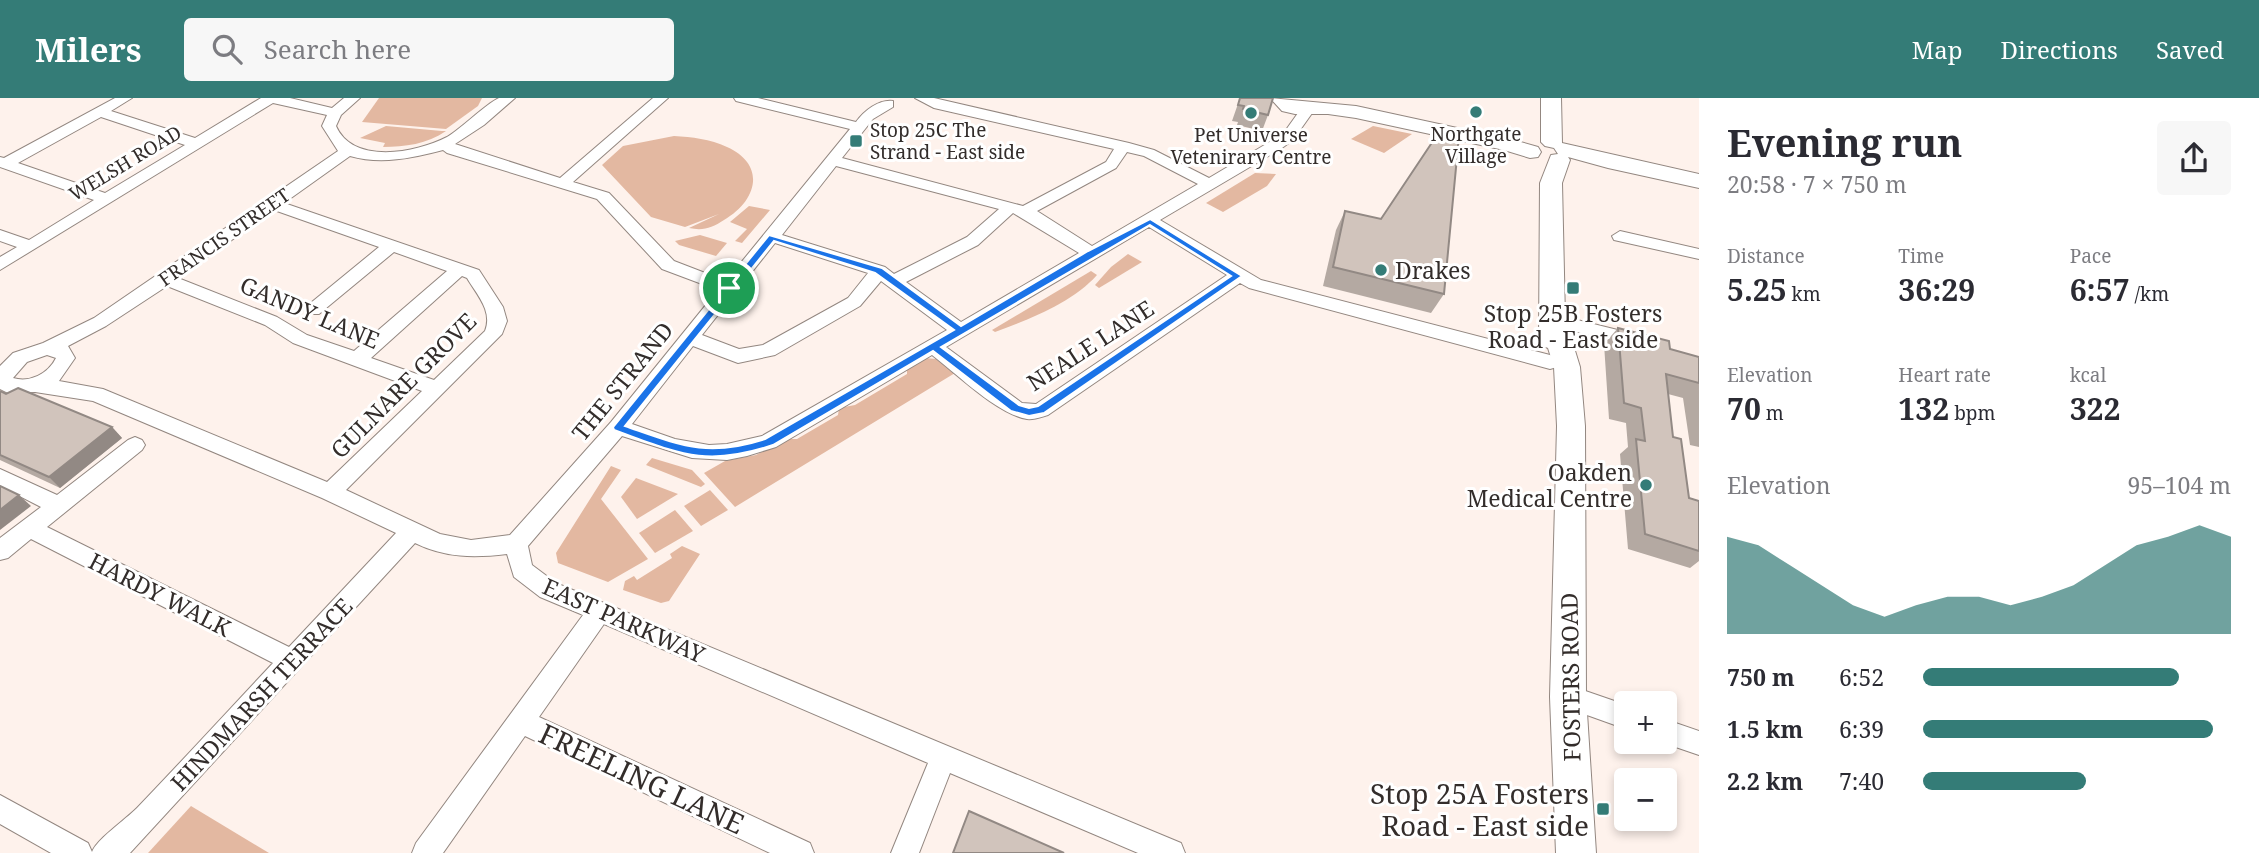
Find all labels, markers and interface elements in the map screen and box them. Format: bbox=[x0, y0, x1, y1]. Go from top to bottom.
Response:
search box bbox=[184, 18, 674, 81]
text: Milers bbox=[35, 27, 142, 72]
icon: search bbox=[208, 30, 246, 68]
text: Search here bbox=[264, 31, 411, 67]
text: Map bbox=[1912, 33, 1963, 66]
text: Directions bbox=[2001, 33, 2118, 66]
text: Saved bbox=[2156, 33, 2224, 66]
marker: Northgate Village bbox=[1468, 104, 1484, 120]
marker: Pet Universe Vetenirary Centre bbox=[1243, 105, 1259, 121]
text: Evening run bbox=[1727, 116, 1962, 168]
place label: Stop 25C The Strand - East side bbox=[870, 117, 1025, 165]
street label: WELSH ROAD bbox=[64, 119, 186, 207]
place label: Northgate Village bbox=[1431, 121, 1521, 169]
button: share bbox=[2157, 121, 2231, 195]
place label: Pet Universe Vetenirary Centre bbox=[1171, 122, 1331, 170]
marker: Stop 25C The Strand - East side bbox=[848, 133, 864, 149]
text: 20:58 · 7 × 750 m bbox=[1727, 168, 1907, 200]
street label: FRANCIS STREET bbox=[153, 182, 295, 292]
text: Distance bbox=[1727, 243, 1805, 269]
text: Time bbox=[1898, 243, 1944, 269]
text: Pace bbox=[2070, 243, 2111, 269]
place label: Drakes bbox=[1395, 254, 1471, 286]
pin bbox=[699, 258, 759, 318]
marker: Drakes bbox=[1373, 262, 1389, 278]
street label: GANDY LANE bbox=[235, 268, 385, 356]
icon: arrive bbox=[710, 269, 748, 307]
text: 5.25 bbox=[1727, 269, 1787, 310]
text: 36:29 bbox=[1898, 269, 1975, 310]
text: 6:57 bbox=[2070, 269, 2130, 310]
marker: Stop 25B Fosters Road - East side bbox=[1565, 280, 1581, 296]
text: km bbox=[1787, 281, 1821, 307]
text: /km bbox=[2130, 281, 2169, 307]
street label: NEALE LANE bbox=[1020, 292, 1160, 398]
place label: Stop 25B Fosters Road - East side bbox=[1484, 297, 1662, 355]
street label: GULNARE GROVE bbox=[323, 305, 483, 465]
street label: THE STRAND bbox=[564, 315, 680, 447]
text: Elevation bbox=[1727, 362, 1813, 388]
text: Heart rate bbox=[1898, 362, 1991, 388]
text: kcal bbox=[2070, 362, 2106, 388]
text: 70 bbox=[1727, 388, 1761, 429]
text: 132 bbox=[1898, 388, 1949, 429]
text: 322 bbox=[2070, 388, 2121, 429]
text: m bbox=[1761, 400, 1784, 426]
text: bpm bbox=[1949, 400, 1995, 426]
place label: Oakden Medical Centre bbox=[1467, 456, 1632, 514]
text: Elevation bbox=[1727, 469, 1831, 501]
text: 95–104 m bbox=[2128, 469, 2231, 501]
marker: Oakden Medical Centre bbox=[1638, 477, 1654, 493]
street label: HARDY WALK bbox=[84, 545, 237, 644]
street label: EAST PARKWAY bbox=[538, 570, 711, 670]
street label: HINDMARSH TERRACE bbox=[163, 590, 359, 798]
street label: FOSTERS ROAD bbox=[1553, 592, 1587, 762]
text: 750 m bbox=[1727, 661, 1795, 693]
text: 6:52 bbox=[1839, 661, 1884, 693]
map controls bbox=[1614, 691, 1677, 831]
button: + bbox=[1614, 691, 1677, 754]
text: 1.5 km bbox=[1727, 713, 1803, 745]
text: 6:39 bbox=[1839, 713, 1884, 745]
street label: FREELING LANE bbox=[533, 714, 751, 842]
text: 2.2 km bbox=[1727, 765, 1803, 797]
text: 7:40 bbox=[1839, 765, 1884, 797]
button: − bbox=[1614, 768, 1677, 831]
place label: Stop 25A Fosters Road - East side bbox=[1370, 774, 1589, 844]
marker: Stop 25A Fosters Road - East side bbox=[1595, 801, 1611, 817]

